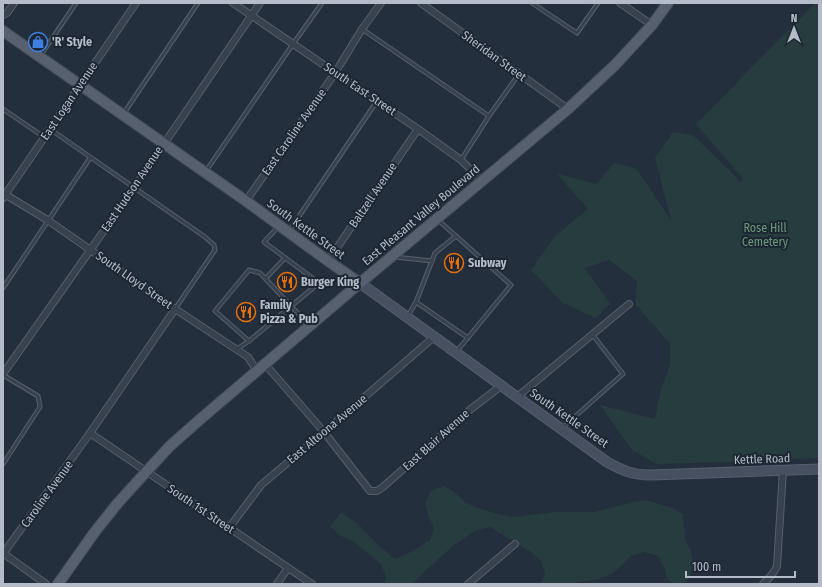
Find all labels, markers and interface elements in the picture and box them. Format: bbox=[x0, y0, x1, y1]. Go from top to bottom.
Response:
north arrow bbox=[774, 8, 814, 48]
text: N bbox=[791, 12, 797, 25]
street label: Sheridan Street bbox=[459, 28, 529, 84]
shop icon: 'R' Style bbox=[27, 31, 49, 53]
place label: 'R' Style bbox=[52, 35, 92, 49]
street label: East Logan Avenue bbox=[38, 59, 100, 143]
street label: South East Street bbox=[321, 60, 399, 118]
street label: East Caroline Avenue bbox=[259, 86, 329, 178]
street label: East Hudson Avenue bbox=[98, 144, 166, 234]
street label: Baltzell Avenue bbox=[346, 160, 400, 230]
street label: East Pleasant Valley Boulevard bbox=[359, 162, 483, 268]
street label: South Kettle Street bbox=[264, 196, 348, 262]
park label: Rose Hill Cemetery bbox=[742, 221, 789, 249]
street label: South Lloyd Street bbox=[93, 248, 175, 312]
restaurant icon: Subway bbox=[443, 252, 465, 274]
place label: Subway bbox=[468, 256, 507, 270]
restaurant icon: Burger King bbox=[276, 271, 298, 293]
place label: Burger King bbox=[301, 275, 359, 289]
place label: Family Pizza & Pub bbox=[260, 298, 318, 326]
restaurant icon: Family Pizza & Pub bbox=[235, 301, 257, 323]
street label: South Kettle Street bbox=[527, 386, 611, 450]
street label: East Altoona Avenue bbox=[284, 391, 370, 467]
street label: East Blair Avenue bbox=[400, 406, 472, 474]
street label: Kettle Road bbox=[733, 451, 791, 467]
street label: Caroline Avenue bbox=[18, 458, 76, 530]
street label: South 1st Street bbox=[165, 481, 237, 537]
scale bar bbox=[686, 553, 795, 579]
text: 100 m bbox=[692, 560, 721, 574]

